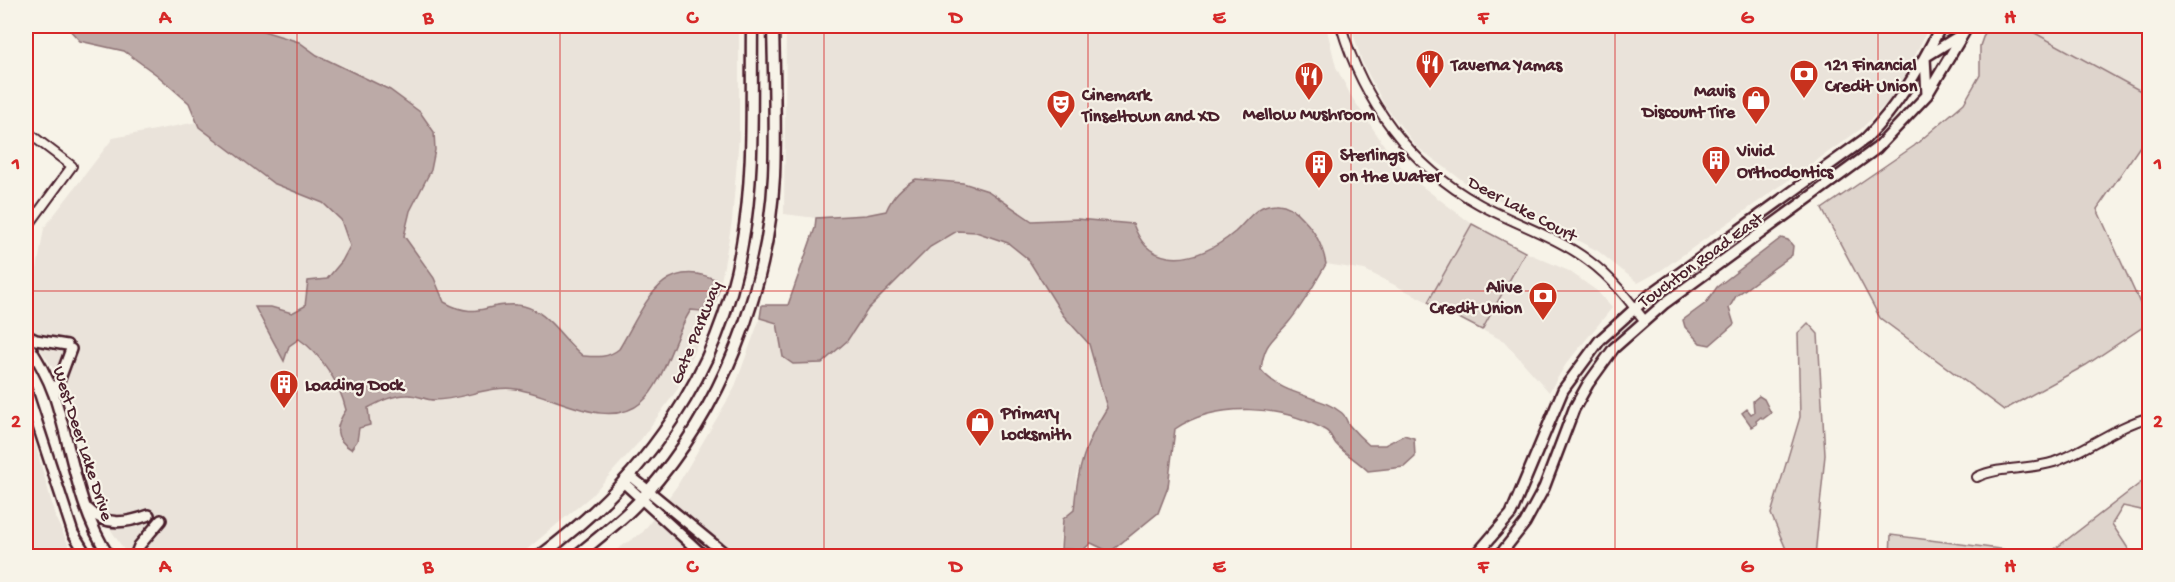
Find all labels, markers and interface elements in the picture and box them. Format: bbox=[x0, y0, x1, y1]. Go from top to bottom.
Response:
text: A bbox=[158, 8, 173, 31]
text: B bbox=[422, 8, 434, 31]
text: C bbox=[686, 8, 700, 31]
text: D bbox=[947, 8, 963, 31]
text: E bbox=[1213, 8, 1227, 31]
text: F bbox=[1477, 8, 1490, 31]
text: G bbox=[1741, 8, 1755, 31]
text: H bbox=[2004, 8, 2016, 31]
restaurant icon: Taverna Yamas bbox=[1414, 48, 1446, 90]
place label: Taverna Yamas bbox=[1449, 56, 1563, 77]
place label: 121 Financial Credit Union bbox=[1824, 56, 1918, 98]
bank icon: 121 Financial Credit Union bbox=[1788, 58, 1820, 100]
restaurant icon: Mellow Mushroom bbox=[1293, 60, 1325, 102]
place label: Mavis Discount Tire bbox=[1640, 82, 1736, 124]
shop icon: Mavis Discount Tire bbox=[1740, 84, 1772, 126]
place label: Cinemark Tinseltown and XD bbox=[1080, 86, 1221, 128]
theatre icon: Cinemark Tinseltown and XD bbox=[1045, 88, 1077, 130]
place label: Mellow Mushroom bbox=[1243, 105, 1375, 126]
place label: Vivid Orthodontics bbox=[1736, 142, 1834, 184]
building icon: Vivid Orthodontics bbox=[1700, 144, 1732, 186]
place label: Sterlings on the Water bbox=[1339, 146, 1444, 188]
building icon: Sterlings on the Water bbox=[1303, 148, 1335, 190]
text: 1 bbox=[11, 154, 20, 177]
text: 1 bbox=[2153, 154, 2162, 177]
street label: Deer Lake Court bbox=[1463, 172, 1581, 249]
street label: Touchton Road East bbox=[1634, 208, 1769, 314]
street label: Gate Parkway bbox=[667, 278, 728, 388]
place label: Alive Credit Union bbox=[1429, 278, 1523, 320]
bank icon: Alive Credit Union bbox=[1527, 280, 1559, 322]
street label: West Deer Lake Drive bbox=[47, 364, 117, 524]
building icon: Loading Dock bbox=[268, 368, 300, 410]
place label: Loading Dock bbox=[305, 376, 406, 397]
place label: Primary Locksmith bbox=[1000, 404, 1072, 446]
shop icon: Primary Locksmith bbox=[964, 406, 996, 448]
text: 2 bbox=[11, 412, 21, 435]
text: 2 bbox=[2153, 412, 2163, 435]
text: A bbox=[158, 557, 173, 580]
text: B bbox=[422, 557, 434, 580]
text: C bbox=[686, 557, 700, 580]
text: D bbox=[947, 557, 963, 580]
text: E bbox=[1213, 557, 1227, 580]
text: F bbox=[1477, 557, 1490, 580]
text: G bbox=[1741, 557, 1755, 580]
text: H bbox=[2004, 557, 2016, 580]

